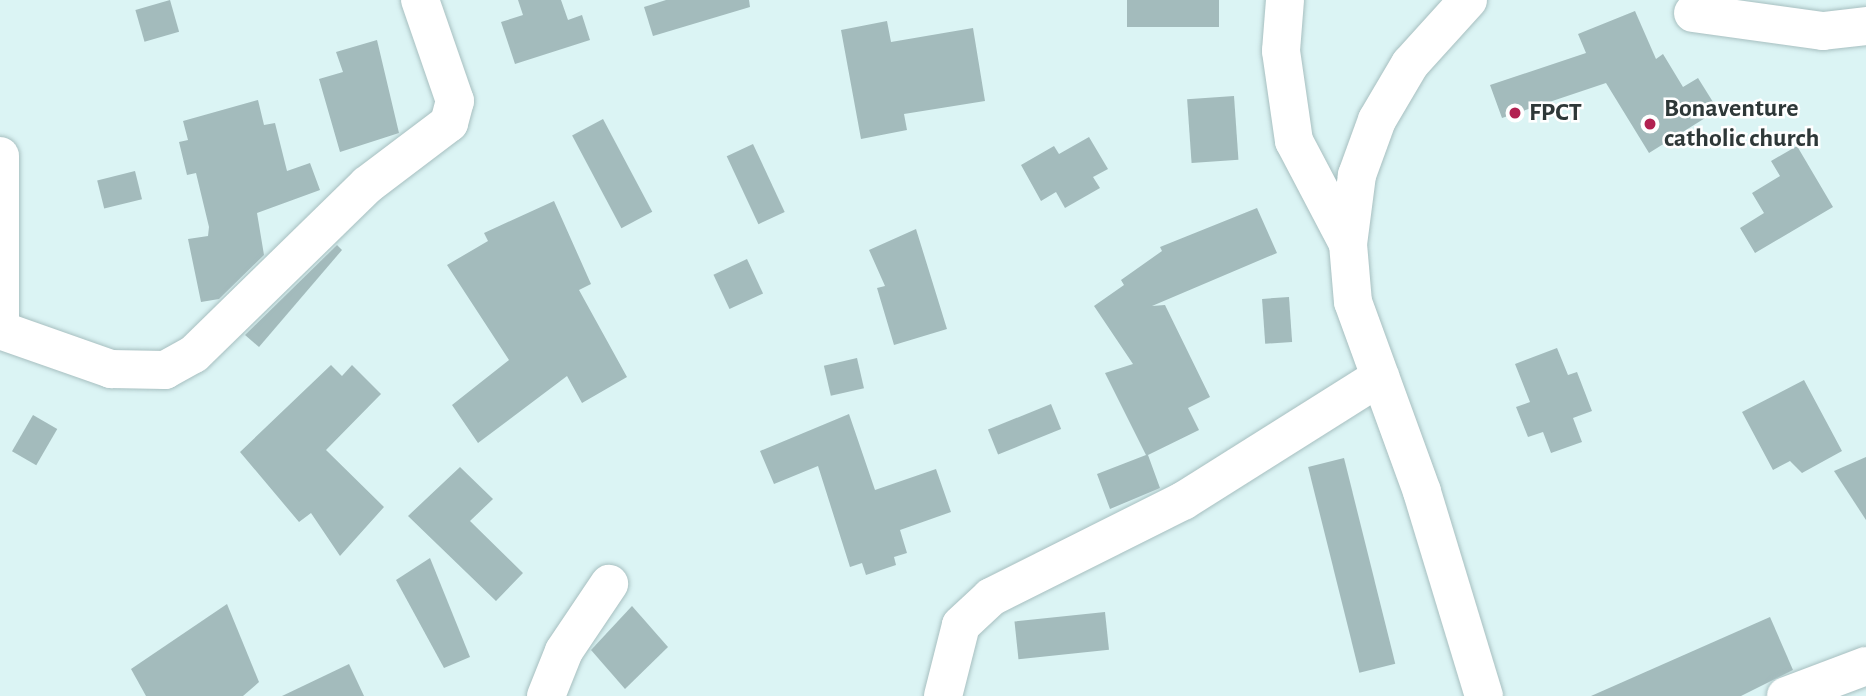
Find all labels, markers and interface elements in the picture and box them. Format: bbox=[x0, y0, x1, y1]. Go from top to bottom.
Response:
place label: Bonaventure catholic church bbox=[1664, 93, 1819, 154]
place label: FPCT bbox=[1529, 97, 1582, 129]
marker: FPCT bbox=[1507, 105, 1523, 121]
marker: Bonaventure catholic church bbox=[1642, 116, 1658, 132]

